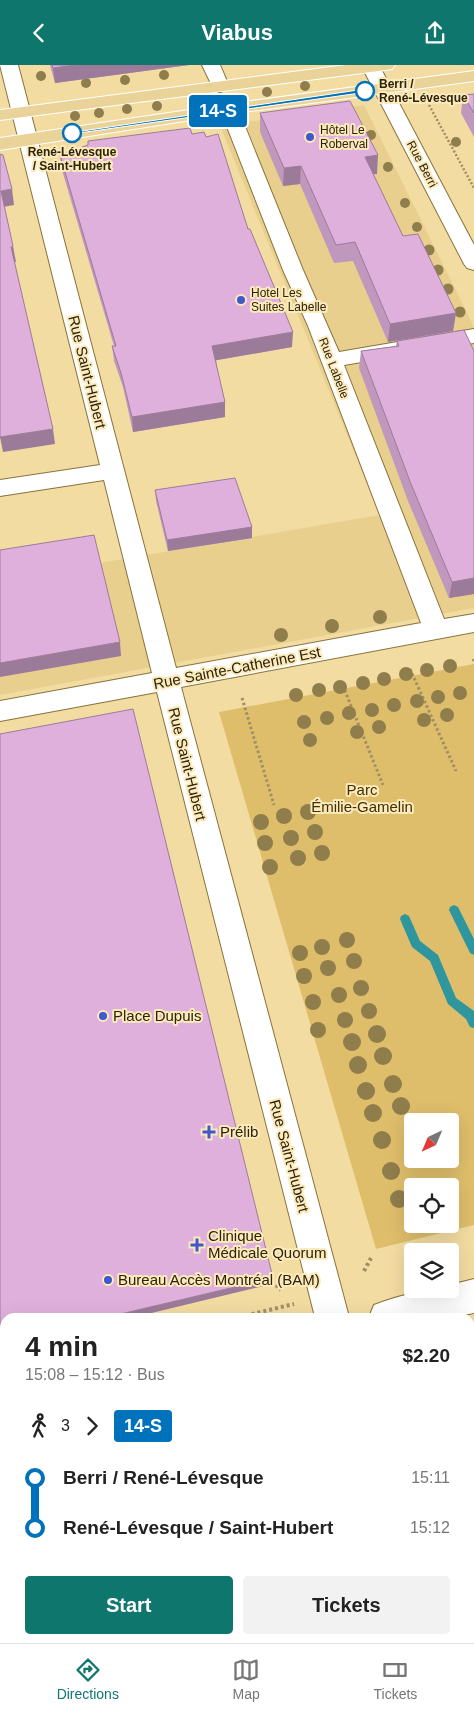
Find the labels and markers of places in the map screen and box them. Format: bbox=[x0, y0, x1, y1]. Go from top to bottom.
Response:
place label: Berri / René-Lévesque bbox=[379, 77, 468, 105]
marker: Berri / René-Lévesque bbox=[355, 81, 375, 101]
marker: René-Lévesque / Saint-Hubert bbox=[62, 123, 82, 143]
place label: Hôtel Le Roberval bbox=[320, 123, 368, 151]
marker: Hôtel Le Roberval bbox=[304, 131, 316, 143]
place label: René-Lévesque / Saint-Hubert bbox=[28, 145, 117, 173]
place label: Hotel Les Suites Labelle bbox=[251, 286, 327, 314]
marker: Hotel Les Suites Labelle bbox=[235, 294, 247, 306]
place label: Place Dupuis bbox=[113, 1007, 201, 1024]
marker: Place Dupuis bbox=[97, 1010, 109, 1022]
place label: Prélib bbox=[220, 1123, 258, 1140]
marker: Prélib bbox=[202, 1125, 216, 1139]
place label: Clinique Médicale Quorum bbox=[208, 1227, 326, 1261]
marker: Clinique Médicale Quorum bbox=[190, 1238, 204, 1252]
place label: Bureau Accès Montréal (BAM) bbox=[118, 1271, 320, 1288]
marker: Bureau Accès Montréal (BAM) bbox=[102, 1274, 114, 1286]

